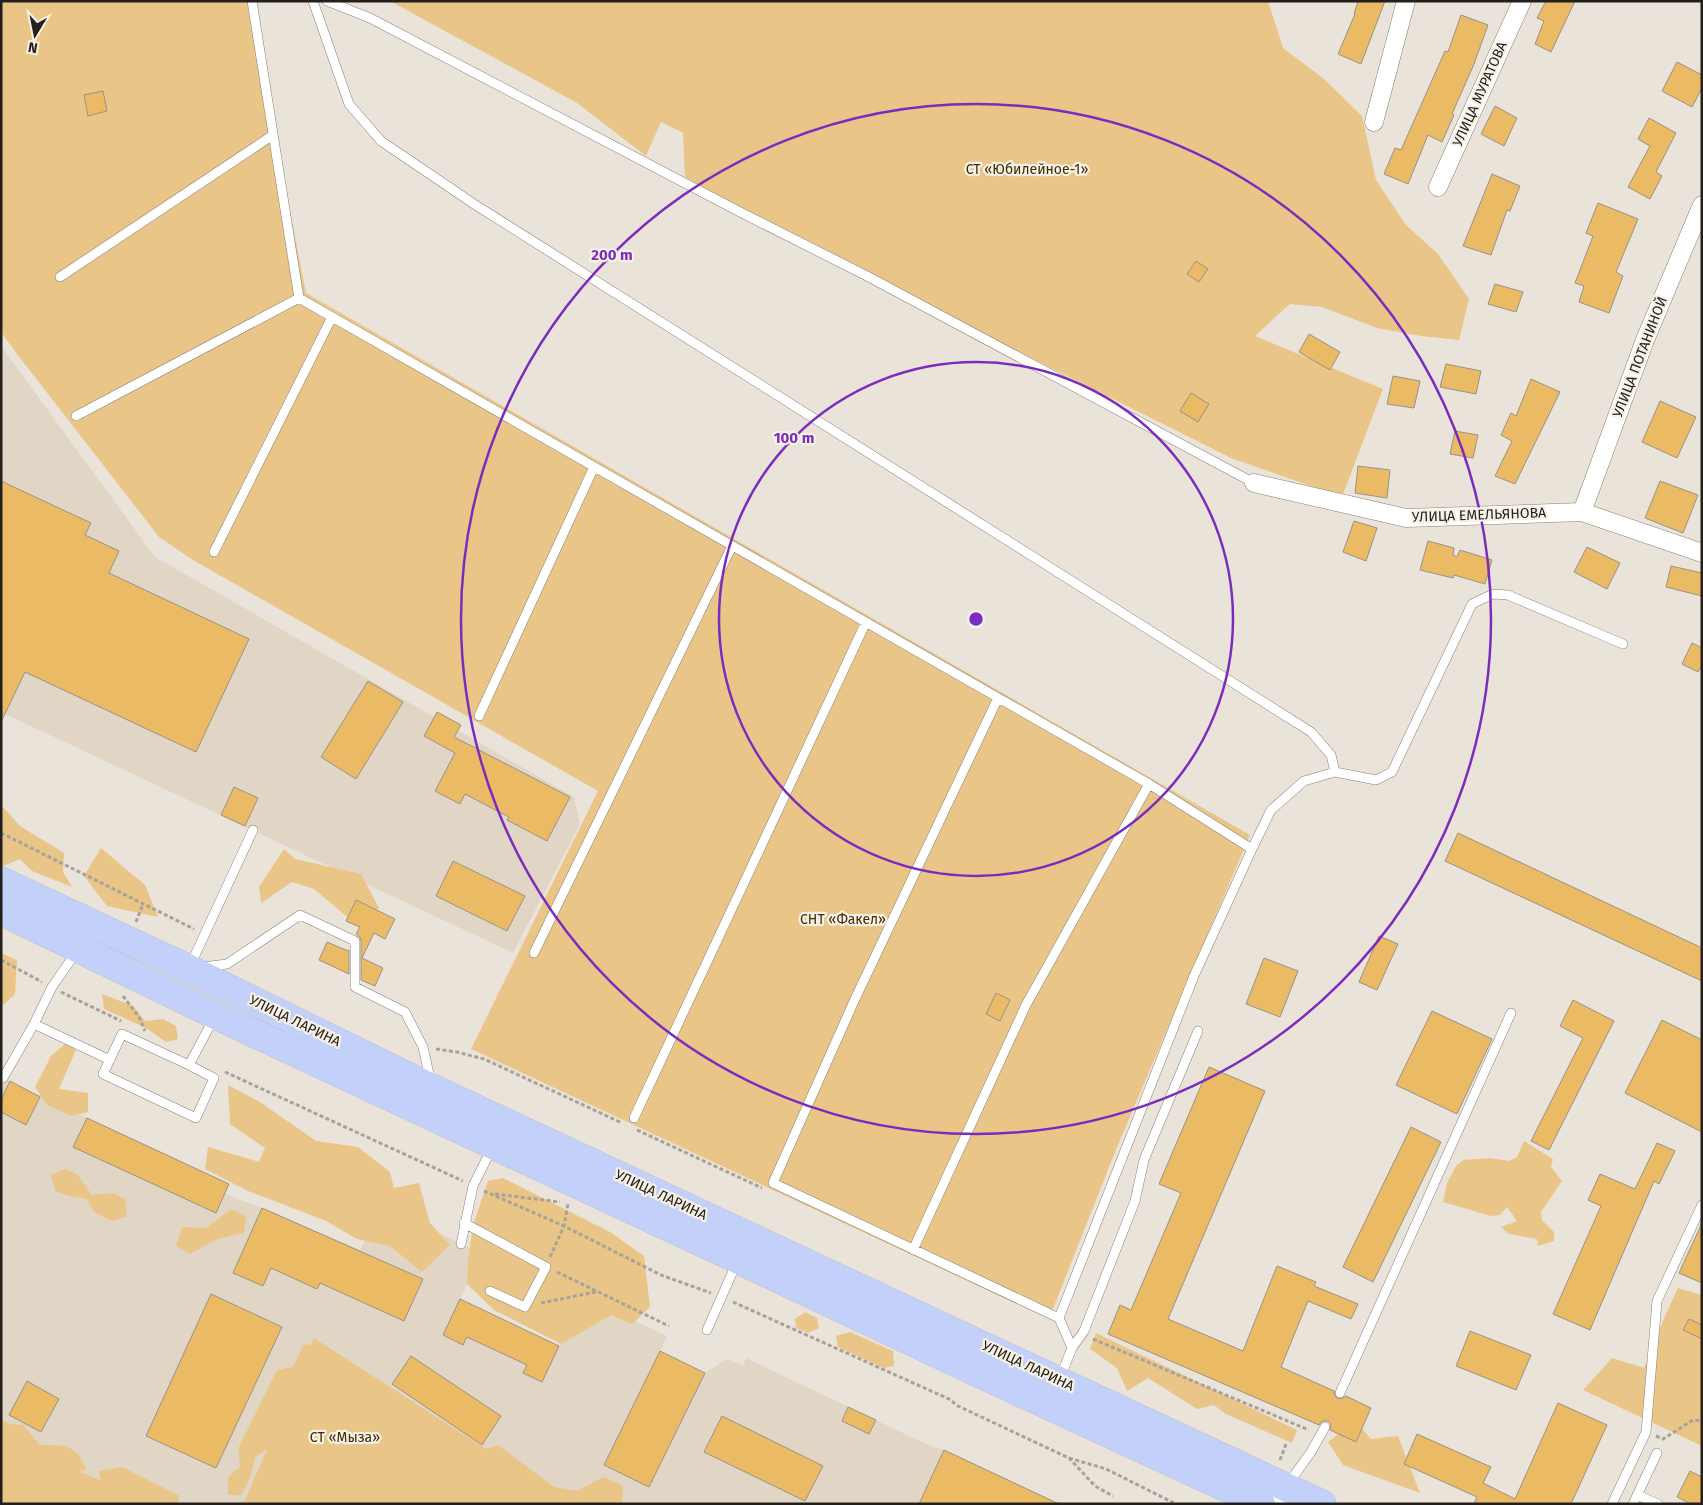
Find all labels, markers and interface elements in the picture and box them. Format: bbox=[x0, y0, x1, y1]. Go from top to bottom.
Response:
north arrow bbox=[10, 10, 60, 60]
text: N bbox=[27, 38, 39, 56]
street label: УЛИЦА МУРАТОВА bbox=[1449, 39, 1511, 149]
park label: СТ «Юбилейное-1» bbox=[966, 161, 1088, 178]
text: 200 m bbox=[591, 246, 633, 264]
street label: УЛИЦА ПОТАНИНОЙ bbox=[1609, 294, 1671, 420]
text: 100 m bbox=[774, 429, 814, 447]
street label: УЛИЦА ЕМЕЛЬЯНОВА bbox=[1412, 504, 1546, 526]
centre of rings bbox=[967, 610, 985, 628]
park label: СНТ «Факел» bbox=[800, 911, 886, 928]
street label: УЛИЦА ЛАРИНА bbox=[247, 992, 343, 1050]
street label: УЛИЦА ЛАРИНА bbox=[612, 1166, 710, 1224]
street label: УЛИЦА ЛАРИНА bbox=[979, 1337, 1077, 1395]
park label: СТ «Мыза» bbox=[310, 1429, 380, 1446]

